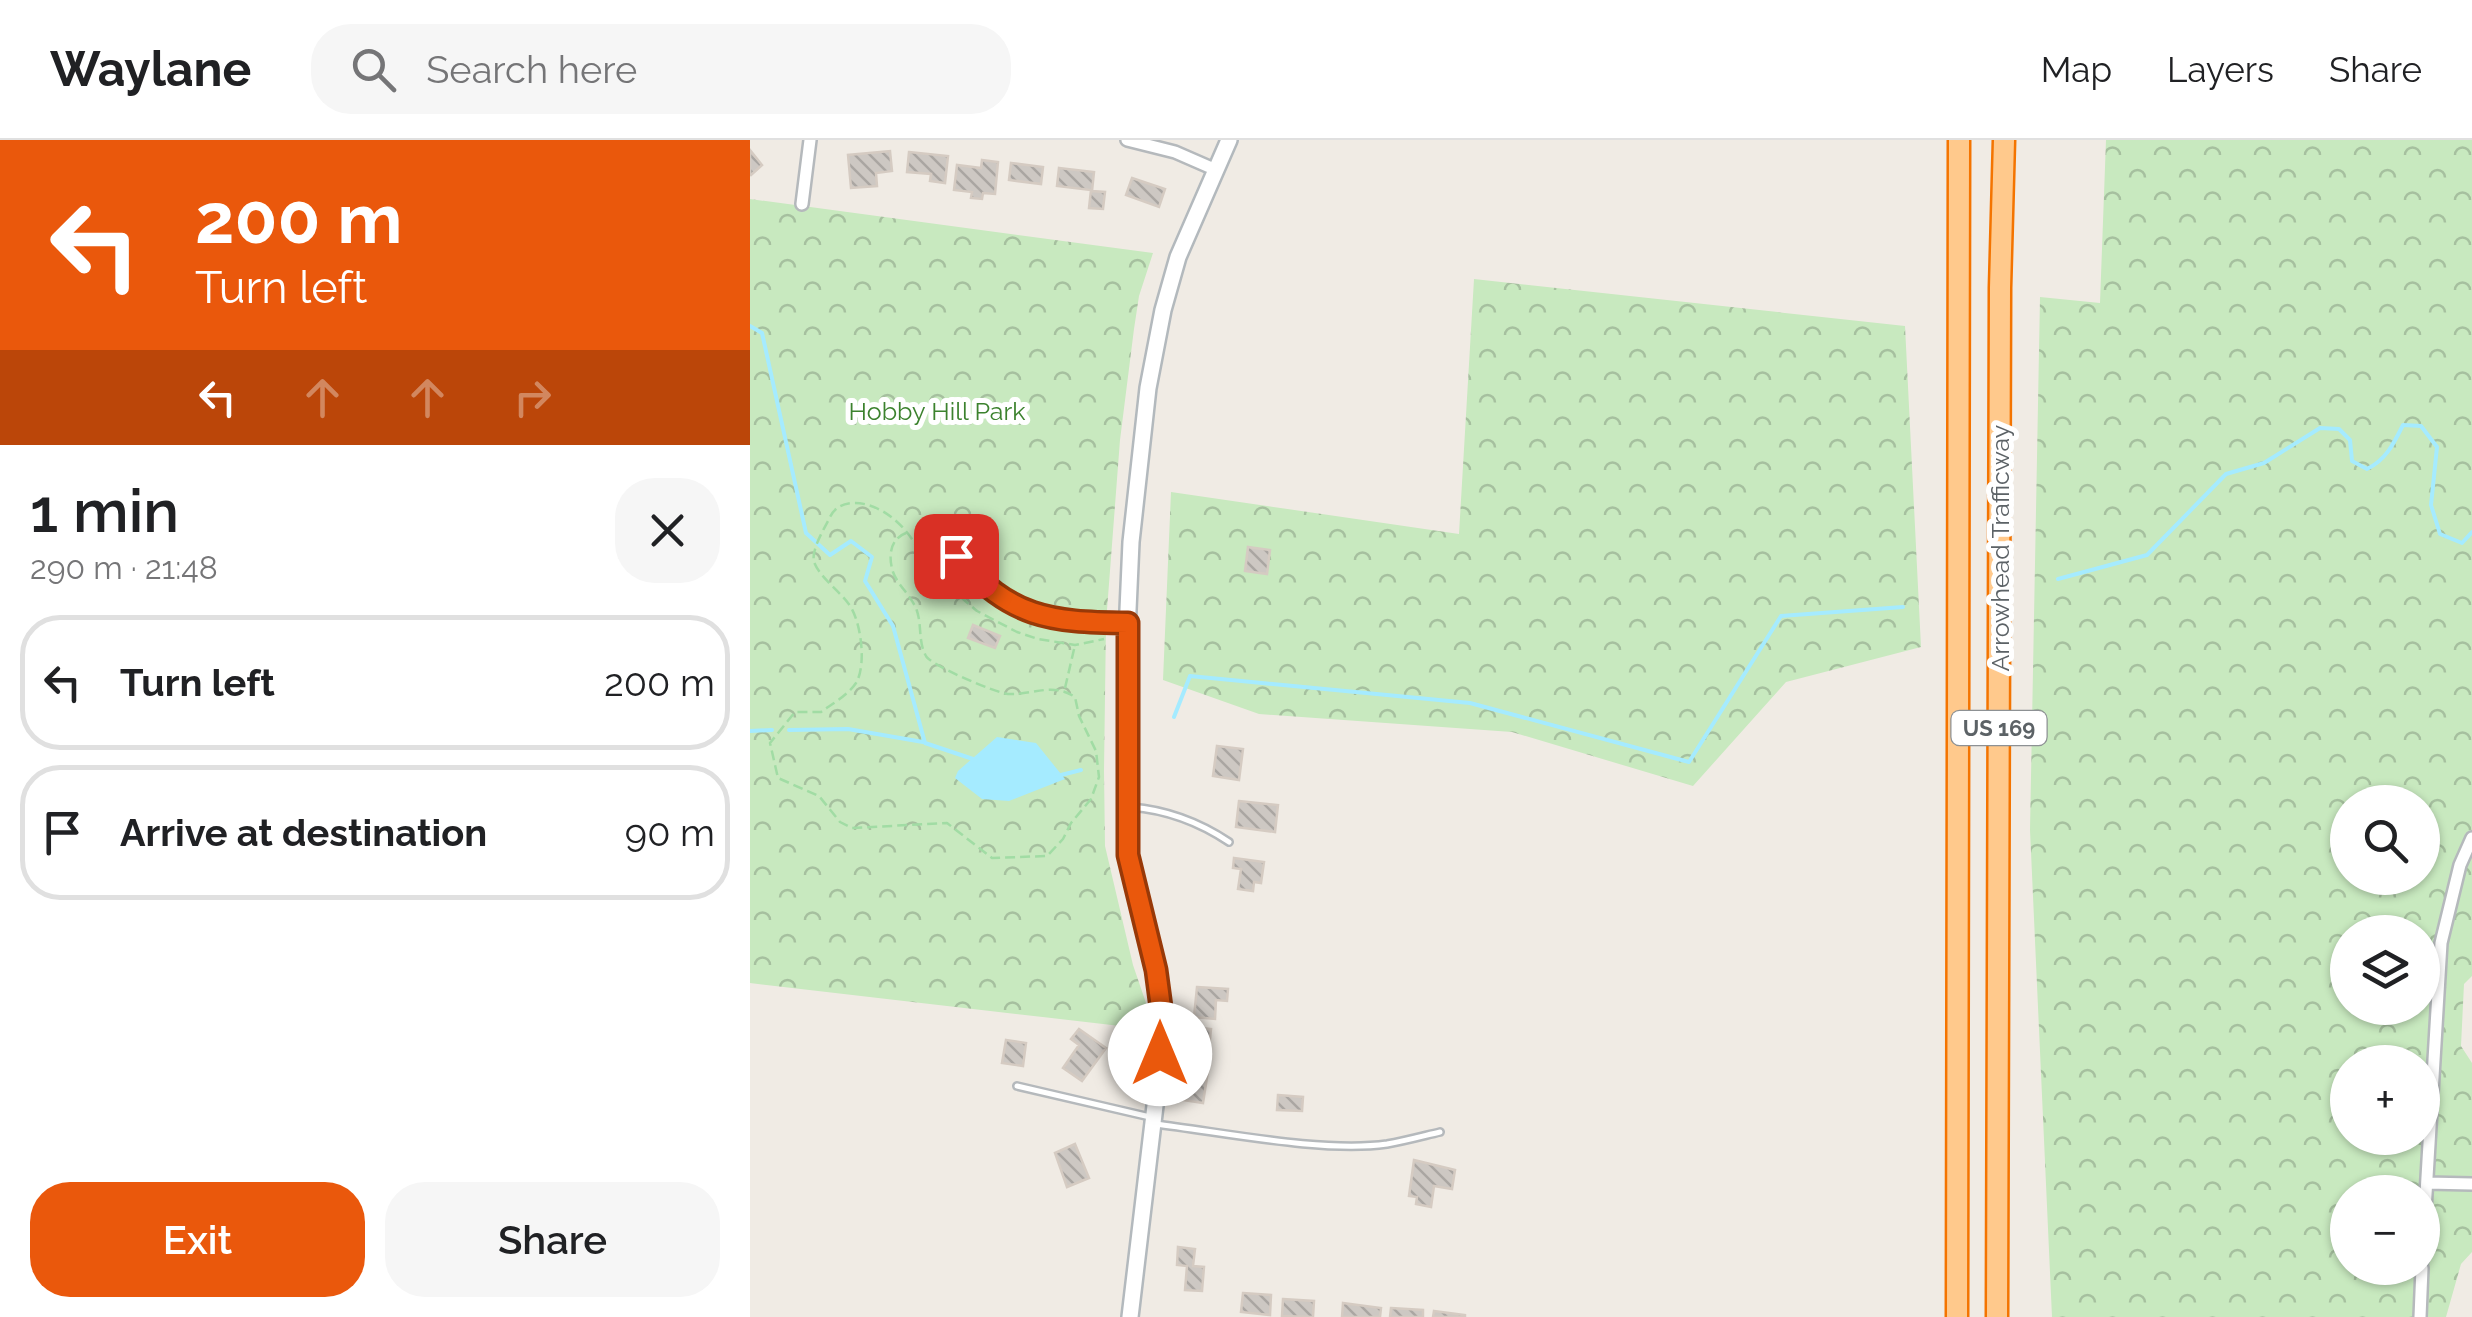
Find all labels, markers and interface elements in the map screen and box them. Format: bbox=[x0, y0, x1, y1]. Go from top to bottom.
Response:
search box bbox=[311, 24, 1011, 114]
text: Waylane bbox=[50, 41, 251, 97]
icon: search bbox=[346, 42, 401, 97]
text: Search here bbox=[426, 47, 637, 92]
text: Map bbox=[2041, 49, 2112, 90]
text: Layers bbox=[2167, 49, 2274, 90]
text: Share bbox=[2329, 49, 2422, 90]
text: 200 m bbox=[195, 177, 402, 259]
icon: left bbox=[30, 180, 160, 310]
text: Turn left bbox=[195, 261, 367, 314]
icon: left bbox=[190, 370, 245, 425]
icon: ahead bbox=[295, 370, 350, 425]
icon: ahead bbox=[400, 370, 455, 425]
icon: right bbox=[505, 370, 560, 425]
park label: Hobby Hill Park bbox=[849, 396, 1026, 426]
street label: Arrowhead Trafficway bbox=[1985, 424, 2015, 671]
text: 1 min bbox=[30, 476, 179, 546]
button: close bbox=[615, 478, 720, 583]
pin bbox=[914, 514, 999, 599]
icon: arrive bbox=[929, 529, 984, 584]
text: 290 m · 21:48 bbox=[30, 549, 218, 586]
icon: left bbox=[35, 655, 90, 710]
text: Turn left bbox=[120, 660, 275, 705]
text: 200 m bbox=[604, 660, 715, 705]
road number: US 169 bbox=[1952, 711, 2046, 745]
map controls bbox=[2330, 785, 2440, 1285]
button: search bbox=[2330, 785, 2440, 895]
icon: arrive bbox=[35, 805, 90, 860]
text: Arrive at destination bbox=[120, 810, 487, 855]
text: 90 m bbox=[625, 810, 715, 855]
button: layers bbox=[2330, 915, 2440, 1025]
position arrow bbox=[1108, 1002, 1212, 1106]
button: + bbox=[2330, 1045, 2440, 1155]
button: − bbox=[2330, 1175, 2440, 1285]
button: Exit bbox=[30, 1182, 365, 1297]
button: Share bbox=[385, 1182, 720, 1297]

